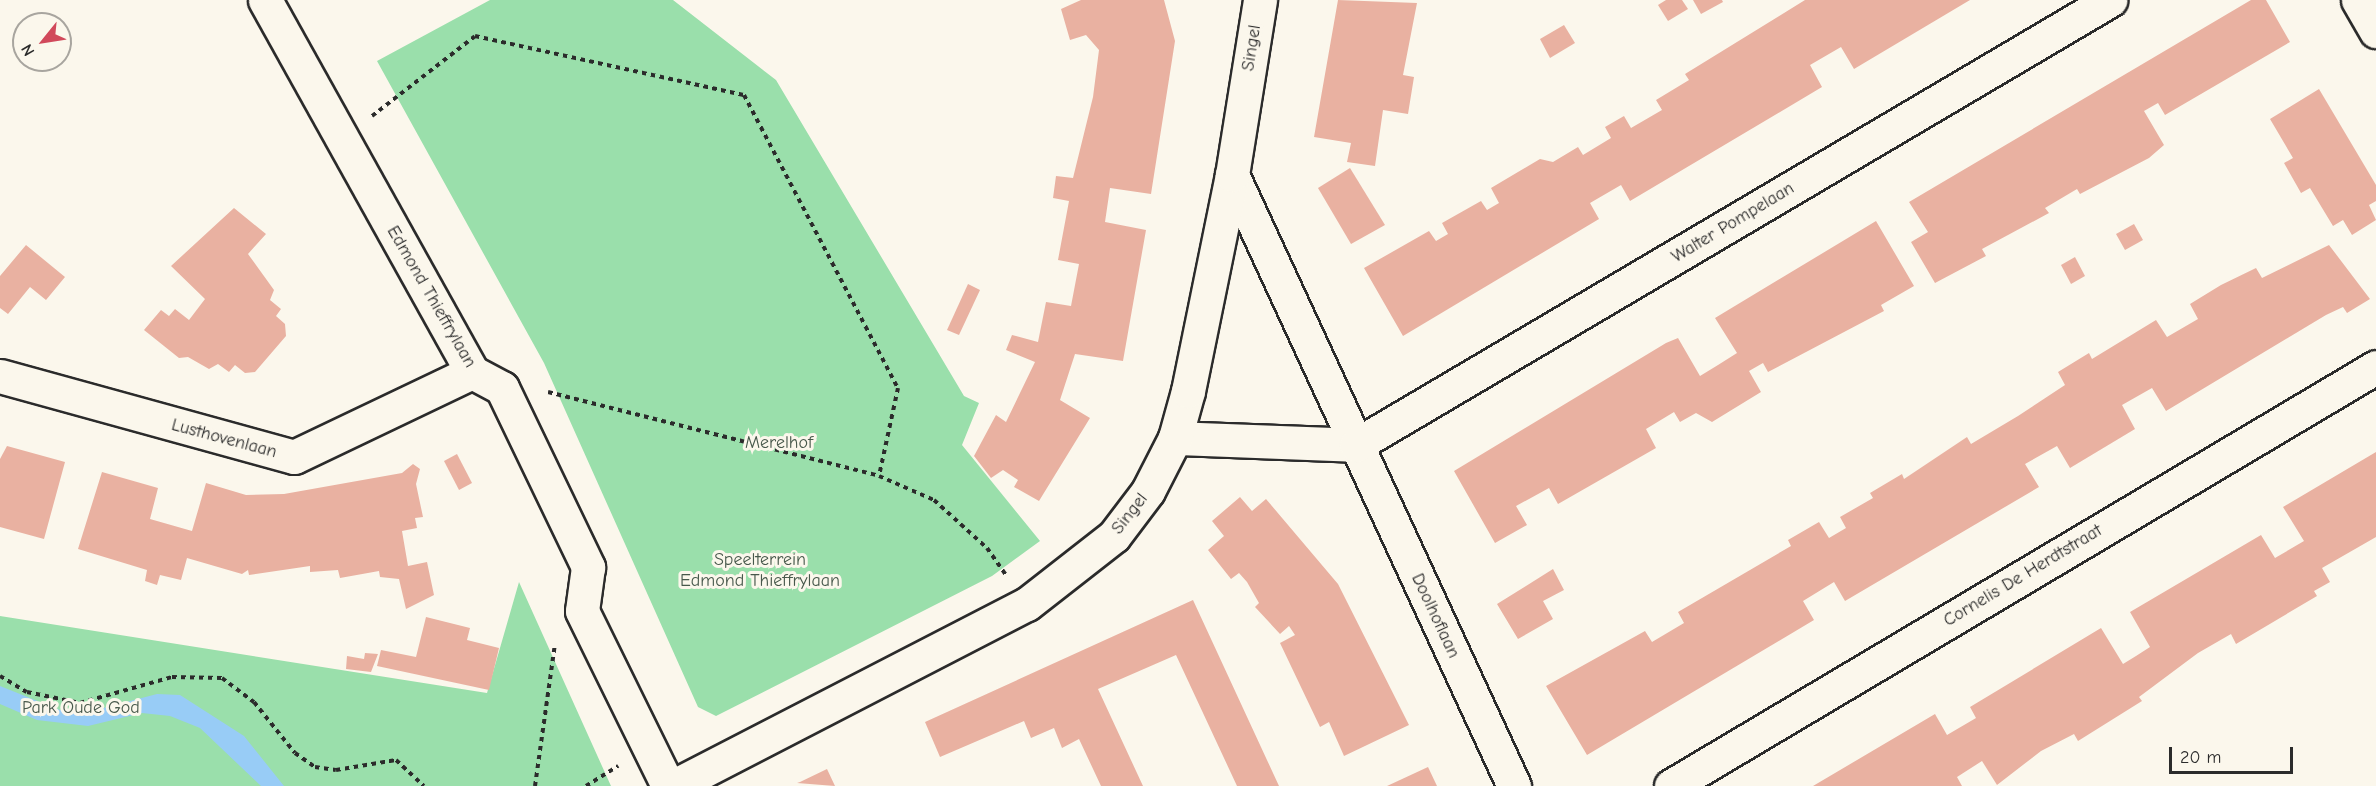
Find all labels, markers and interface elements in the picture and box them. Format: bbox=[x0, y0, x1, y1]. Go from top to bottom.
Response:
north arrow bbox=[12, 12, 72, 72]
street label: Singel bbox=[1238, 23, 1266, 73]
text: N bbox=[18, 41, 39, 59]
street label: Walter Pompelaan bbox=[1668, 178, 1798, 268]
street label: Edmond Thieffrylaan bbox=[382, 222, 480, 372]
street label: Lusthovenlaan bbox=[169, 415, 279, 463]
park label: Merelhof bbox=[745, 432, 813, 454]
street label: Singel bbox=[1107, 489, 1153, 539]
street label: Cornelis De Herdtstraat bbox=[1940, 520, 2106, 632]
park label: Speelterrein Edmond Thieffrylaan bbox=[680, 550, 840, 592]
street label: Doolhoflaan bbox=[1406, 570, 1464, 662]
park label: Park Oude God bbox=[22, 697, 140, 719]
scale bar bbox=[2172, 735, 2296, 773]
text: 20 m bbox=[2180, 747, 2221, 768]

